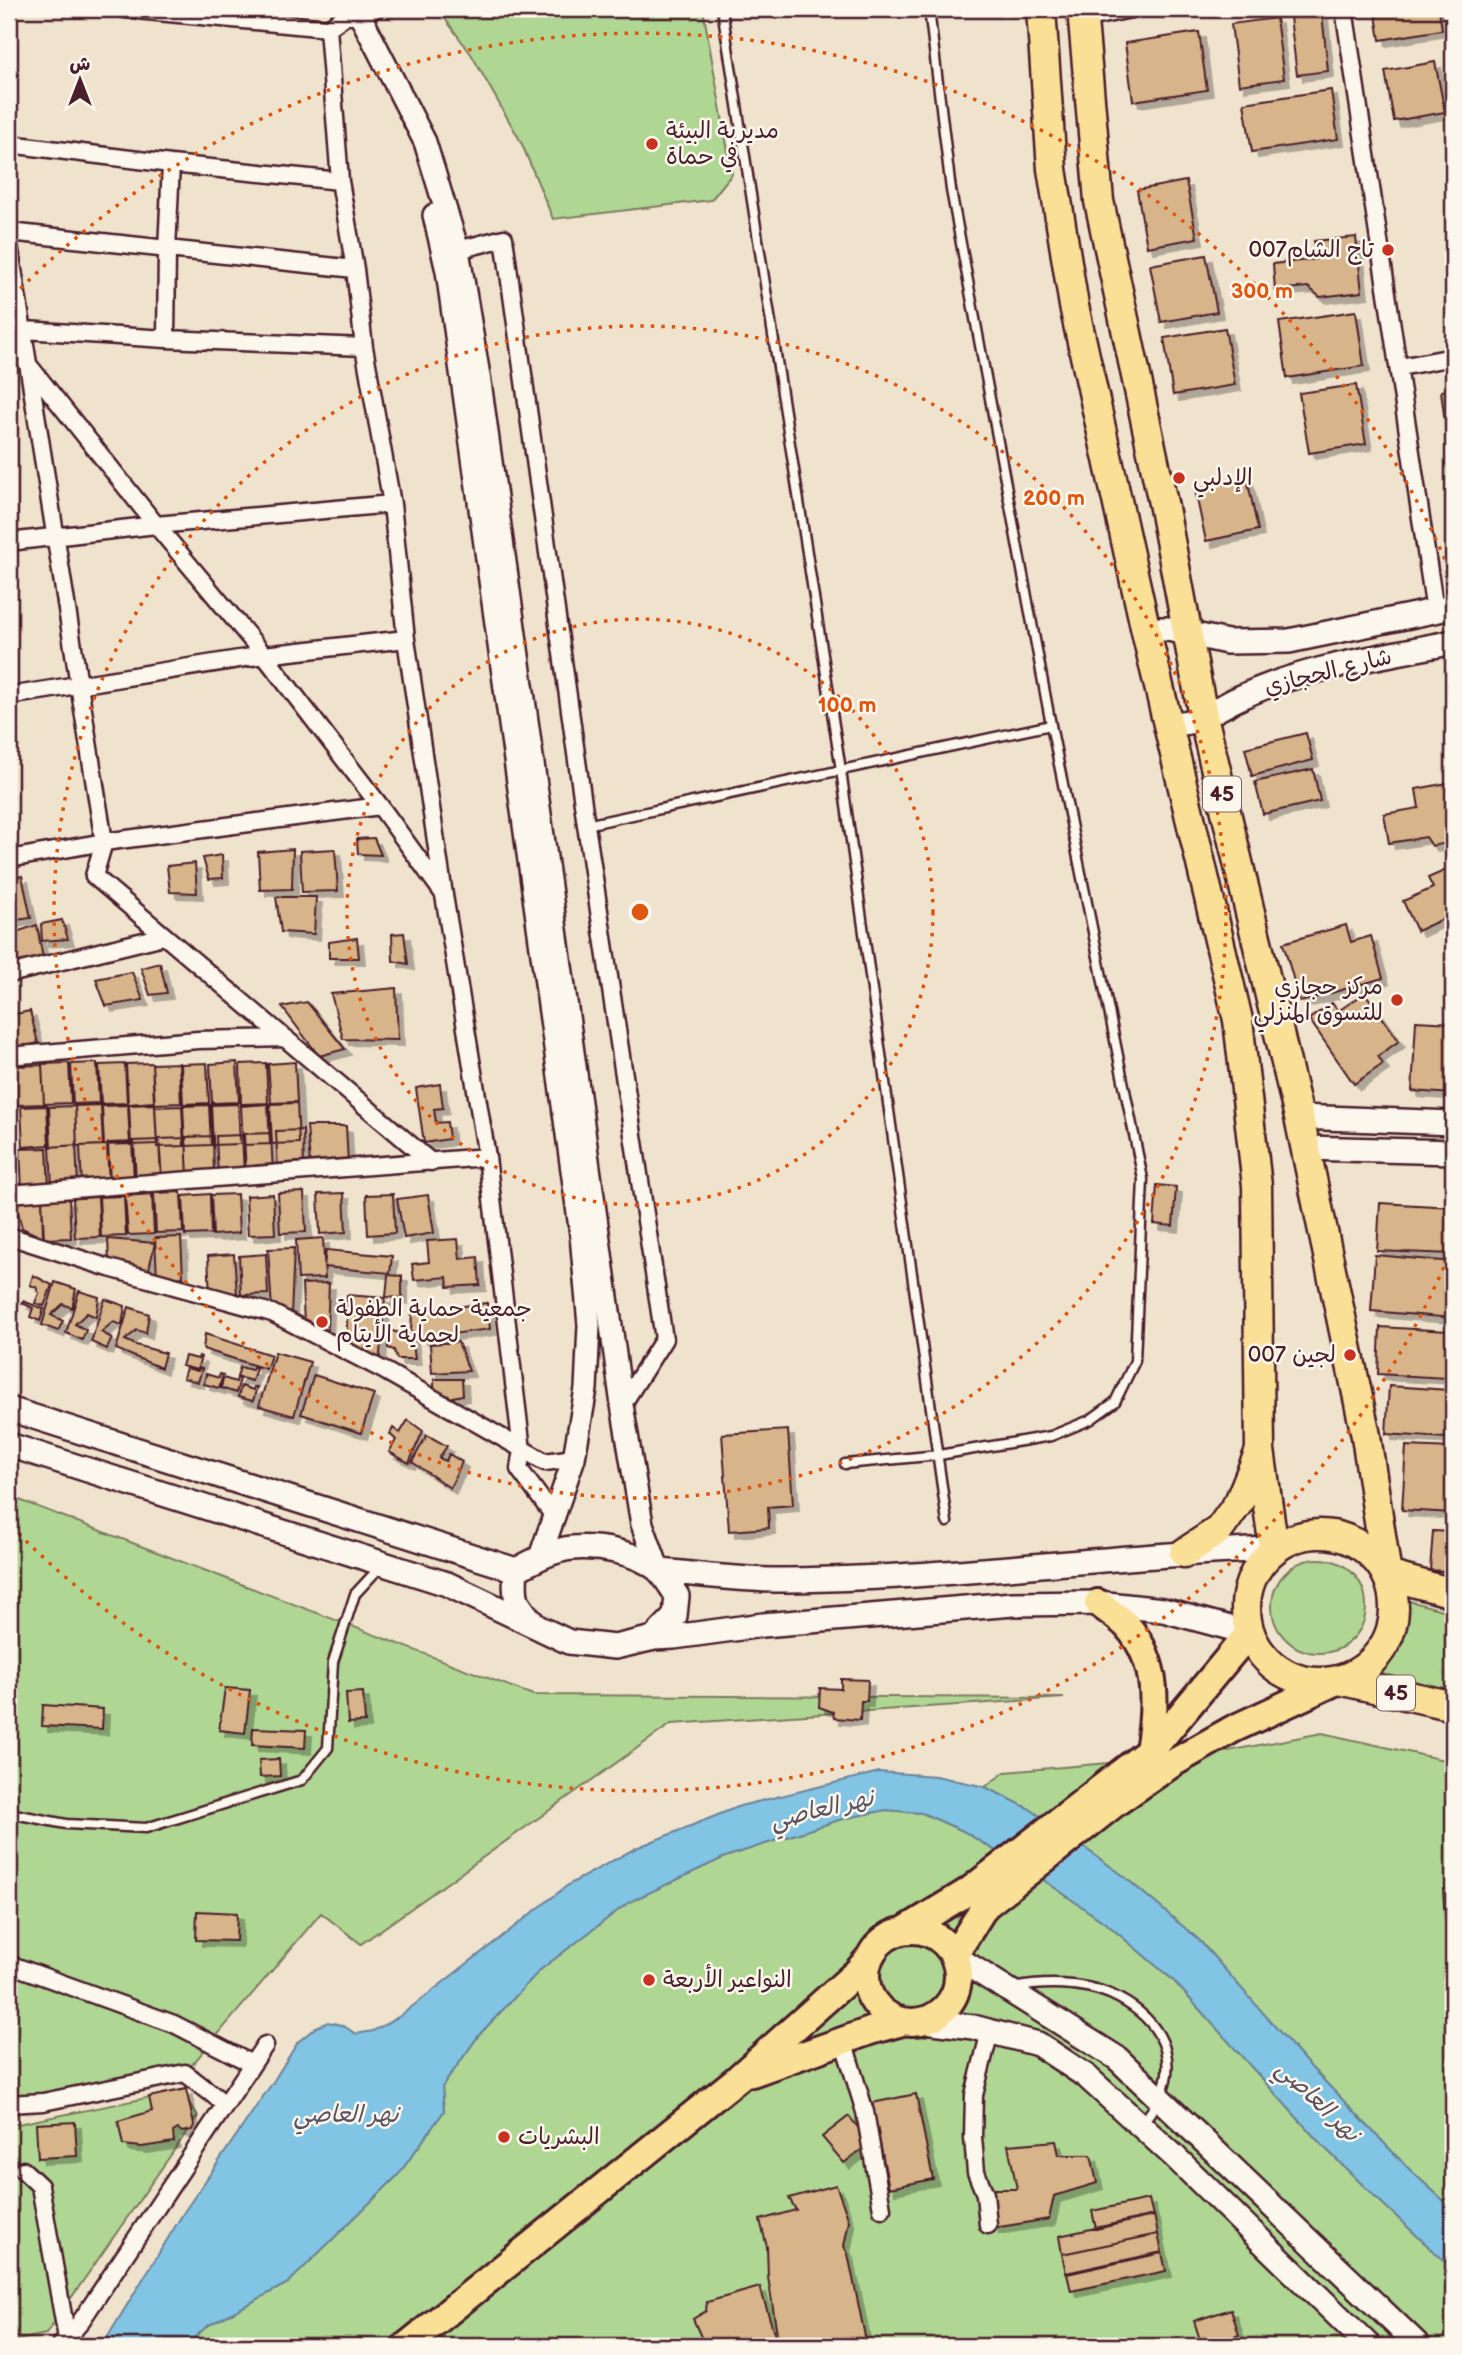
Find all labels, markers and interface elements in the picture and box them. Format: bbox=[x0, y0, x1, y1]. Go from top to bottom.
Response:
north arrow bbox=[46, 46, 116, 116]
text: ش bbox=[70, 53, 91, 76]
place label: مديرية البيئة في حماة bbox=[666, 117, 779, 173]
marker: مديرية البيئة في حماة bbox=[644, 136, 660, 152]
place label: تاج الشام007 bbox=[1248, 236, 1374, 267]
marker: تاج الشام007 bbox=[1380, 242, 1396, 258]
text: 300 m bbox=[1231, 279, 1293, 304]
place label: الإدلبي bbox=[1193, 464, 1253, 498]
marker: الإدلبي bbox=[1171, 470, 1187, 486]
text: 200 m bbox=[1023, 486, 1085, 511]
street label: شارع الحجازي bbox=[1261, 643, 1395, 703]
text: 100 m bbox=[818, 693, 876, 718]
road number: 45 bbox=[1203, 776, 1241, 812]
centre of rings bbox=[628, 900, 652, 924]
place label: مركز حجازي للتسوق المنزلي bbox=[1253, 973, 1383, 1033]
marker: مركز حجازي للتسوق المنزلي bbox=[1389, 992, 1405, 1008]
place label: جمعية حماية الطفولة لحماية الأيتام bbox=[336, 1295, 532, 1352]
marker: جمعية حماية الطفولة لحماية الأيتام bbox=[314, 1314, 330, 1330]
place label: لجين 007 bbox=[1248, 1341, 1336, 1369]
marker: لجين 007 bbox=[1342, 1347, 1358, 1363]
road number: 45 bbox=[1377, 1676, 1415, 1710]
water label: نهر العاصي bbox=[768, 1782, 881, 1841]
place label: النواعير الأربعة bbox=[663, 1963, 792, 1994]
marker: النواعير الأربعة bbox=[641, 1972, 657, 1988]
water label: نهر العاصي bbox=[1266, 2054, 1368, 2154]
water label: نهر العاصي bbox=[293, 2100, 401, 2135]
place label: البشريات bbox=[518, 2123, 600, 2151]
marker: البشريات bbox=[496, 2129, 512, 2145]

